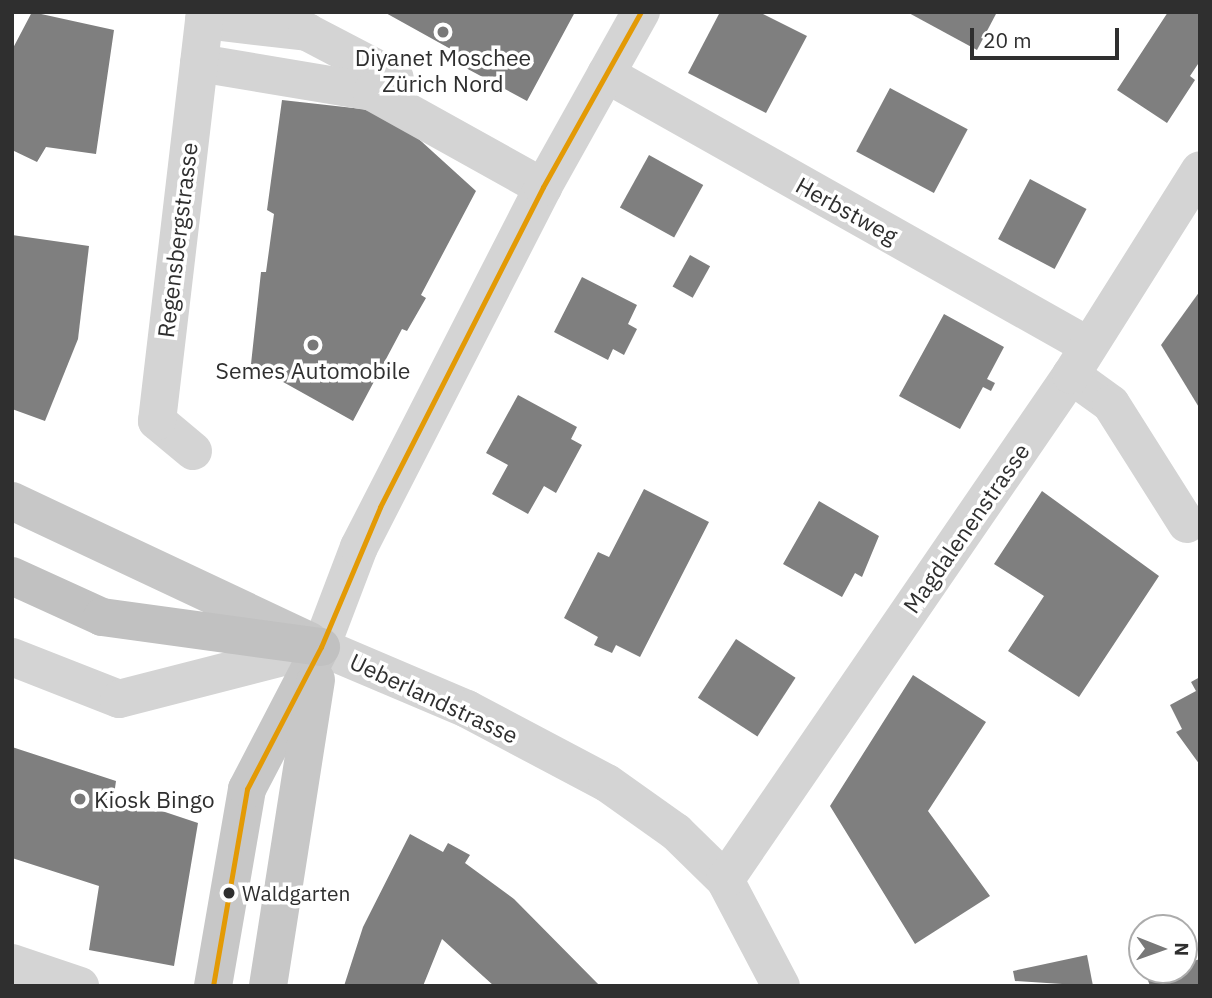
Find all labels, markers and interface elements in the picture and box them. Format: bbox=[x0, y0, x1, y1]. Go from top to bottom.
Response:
scale bar bbox=[974, 14, 1123, 58]
marker: Diyanet Moschee Zürich Nord bbox=[435, 24, 451, 40]
text: 20 m bbox=[983, 26, 1032, 54]
place label: Diyanet Moschee Zürich Nord bbox=[355, 43, 531, 97]
street label: Regensbergstrasse bbox=[151, 141, 203, 339]
street label: Herbstweg bbox=[791, 171, 903, 249]
marker: Semes Automobile bbox=[305, 337, 321, 353]
place label: Semes Automobile bbox=[216, 356, 410, 384]
street label: Magdalenenstrasse bbox=[897, 438, 1035, 618]
street label: Ueberlandstrasse bbox=[346, 647, 522, 749]
place label: Kiosk Bingo bbox=[94, 785, 215, 813]
marker: Kiosk Bingo bbox=[72, 791, 88, 807]
place label: Waldgarten bbox=[242, 880, 350, 906]
marker: Waldgarten bbox=[222, 886, 236, 900]
north arrow bbox=[1128, 914, 1198, 984]
text: N bbox=[1170, 942, 1194, 956]

